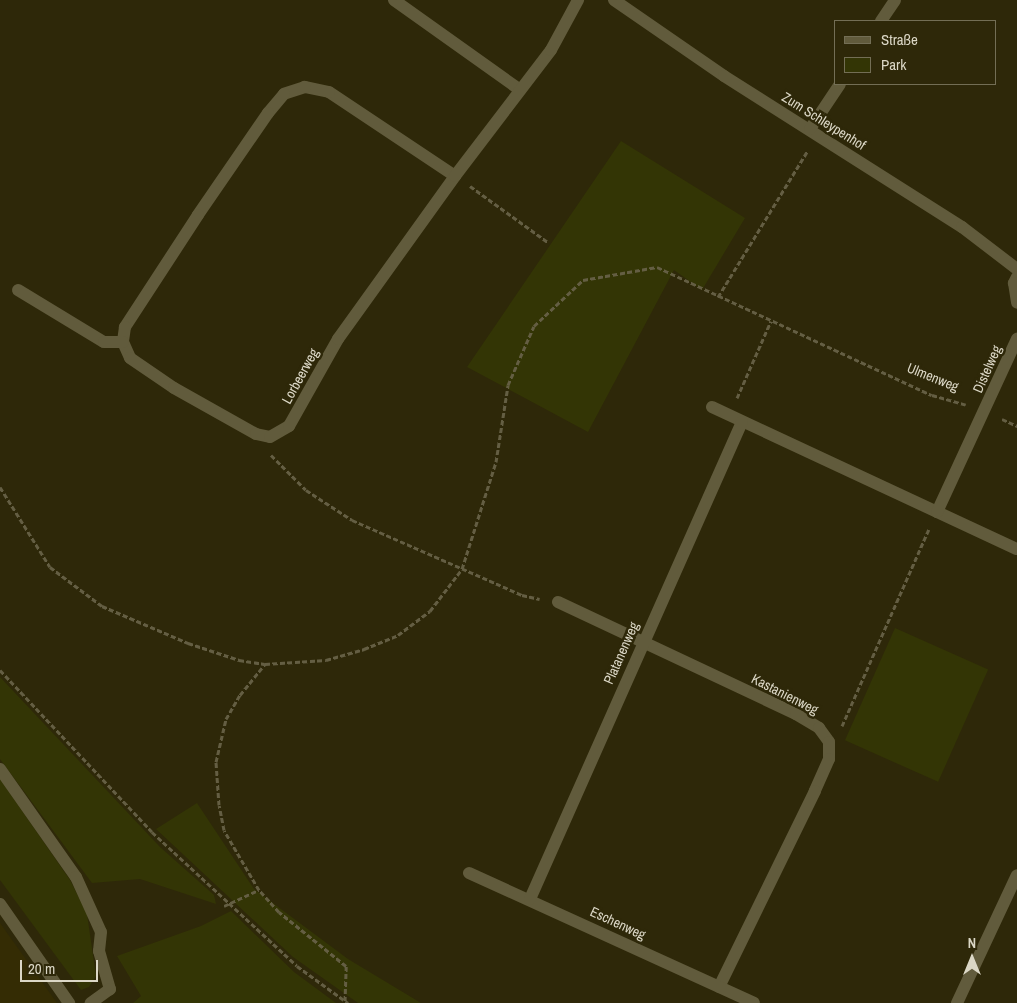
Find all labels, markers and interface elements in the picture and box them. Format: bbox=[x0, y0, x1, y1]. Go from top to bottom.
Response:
legend bbox=[834, 20, 997, 85]
text: Straße bbox=[881, 29, 918, 50]
text: Park bbox=[881, 54, 906, 75]
street label: Zum Schleypenhof bbox=[779, 89, 869, 153]
street label: Distelweg bbox=[969, 343, 1005, 395]
street label: Lorbeerweg bbox=[278, 345, 322, 407]
street label: Ulmenweg bbox=[905, 359, 961, 395]
street label: Platanenweg bbox=[600, 619, 642, 687]
street label: Kastanienweg bbox=[749, 670, 821, 718]
street label: Eschenweg bbox=[588, 903, 648, 943]
north arrow bbox=[947, 933, 997, 983]
text: N bbox=[968, 934, 976, 952]
scale bar bbox=[22, 950, 100, 982]
text: 20 m bbox=[28, 958, 55, 979]

